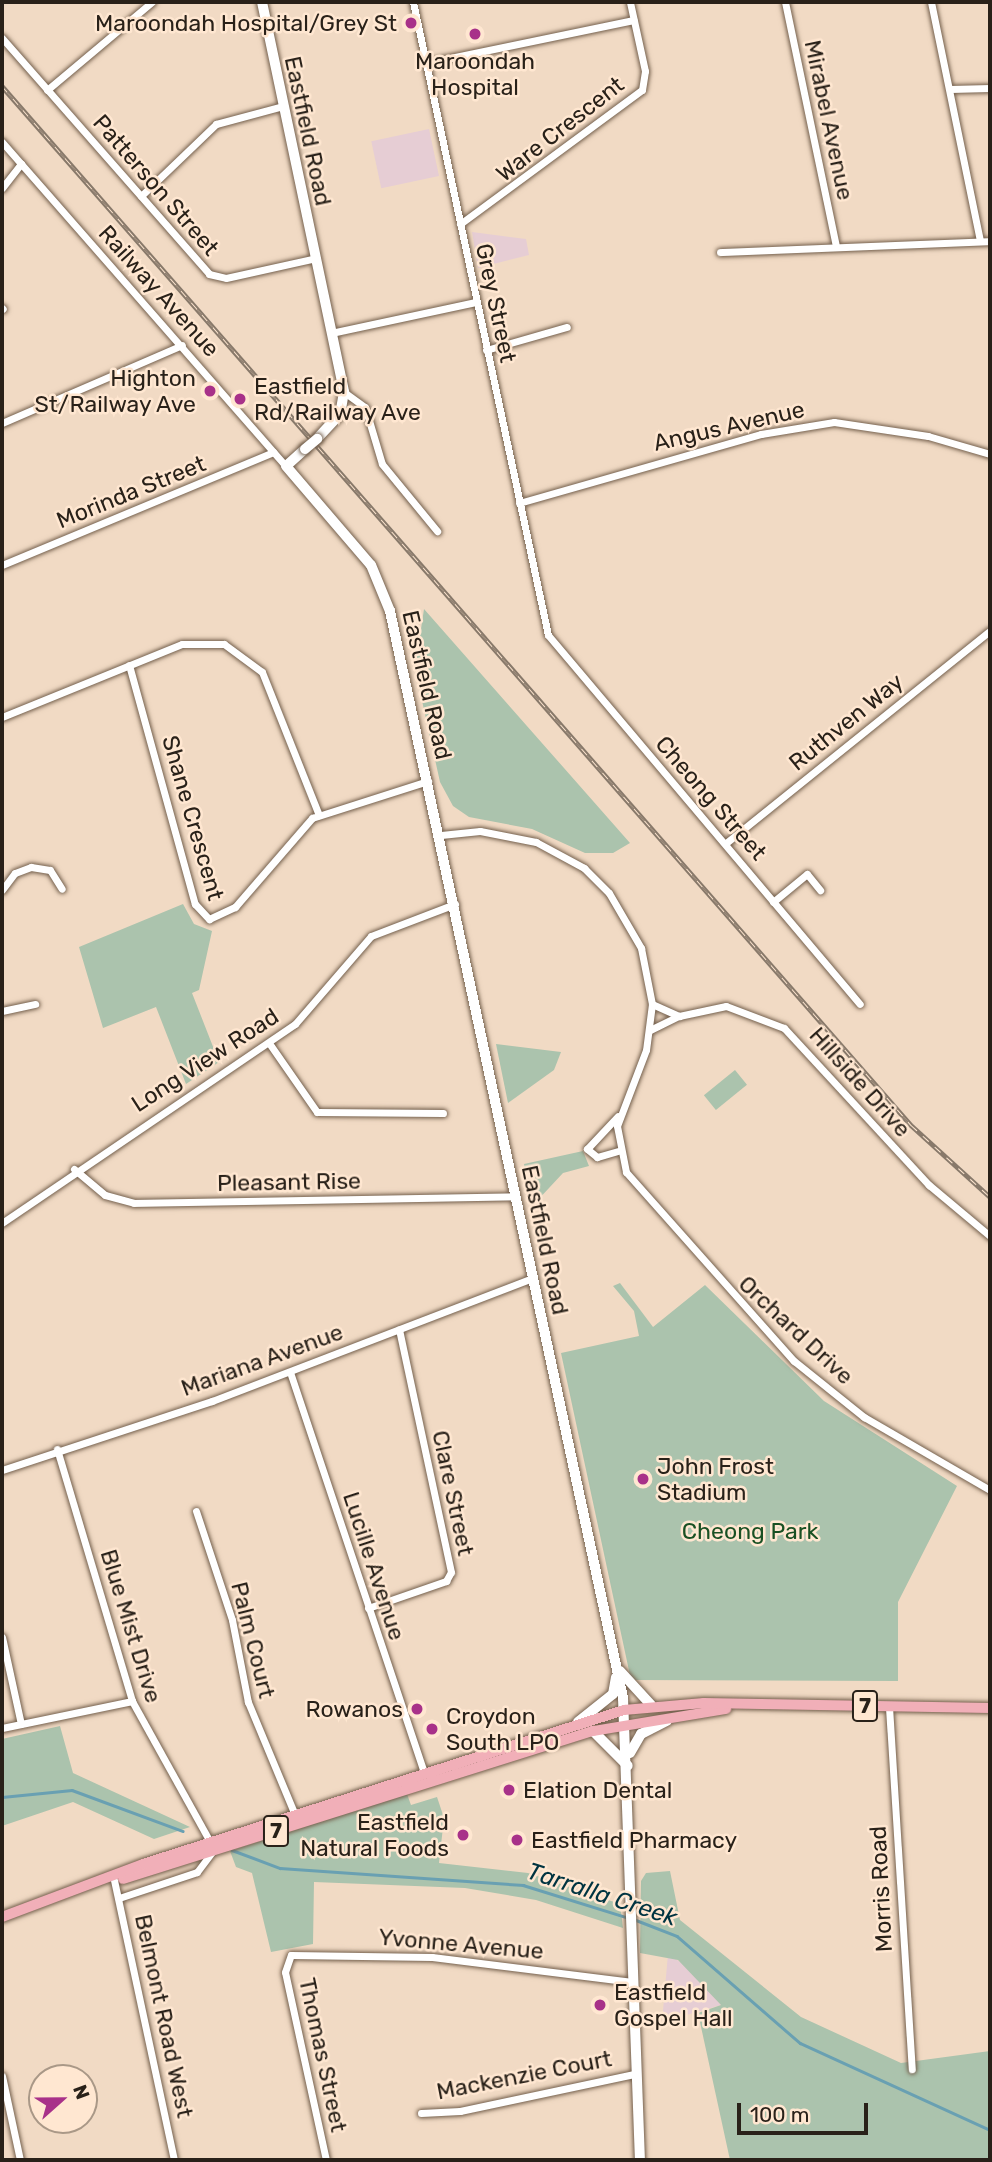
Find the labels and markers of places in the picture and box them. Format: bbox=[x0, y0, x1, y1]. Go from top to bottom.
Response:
place label: Maroondah Hospital/Grey St bbox=[94, 9, 397, 37]
marker: Maroondah Hospital/Grey St bbox=[403, 15, 419, 31]
marker: Maroondah Hospital bbox=[465, 24, 485, 44]
place label: Maroondah Hospital bbox=[415, 47, 535, 101]
place label: Highton St/Railway Ave bbox=[33, 364, 196, 418]
place label: Eastfield Rd/Railway Ave bbox=[254, 372, 422, 426]
marker: Highton St/Railway Ave bbox=[202, 383, 218, 399]
marker: Eastfield Rd/Railway Ave bbox=[232, 391, 248, 407]
place label: John Frost Stadium bbox=[657, 1452, 774, 1506]
marker: John Frost Stadium bbox=[635, 1471, 651, 1487]
place label: Rowanos bbox=[306, 1695, 403, 1723]
marker: Rowanos bbox=[409, 1701, 425, 1717]
place label: Croydon South LPO bbox=[446, 1702, 559, 1756]
marker: Croydon South LPO bbox=[424, 1721, 440, 1737]
place label: Elation Dental bbox=[523, 1776, 672, 1804]
marker: Elation Dental bbox=[501, 1782, 517, 1798]
place label: Eastfield Natural Foods bbox=[300, 1808, 449, 1862]
place label: Eastfield Pharmacy bbox=[531, 1826, 737, 1854]
marker: Eastfield Natural Foods bbox=[455, 1827, 471, 1843]
marker: Eastfield Pharmacy bbox=[509, 1832, 525, 1848]
place label: Eastfield Gospel Hall bbox=[614, 1978, 733, 2032]
marker: Eastfield Gospel Hall bbox=[592, 1997, 608, 2013]

